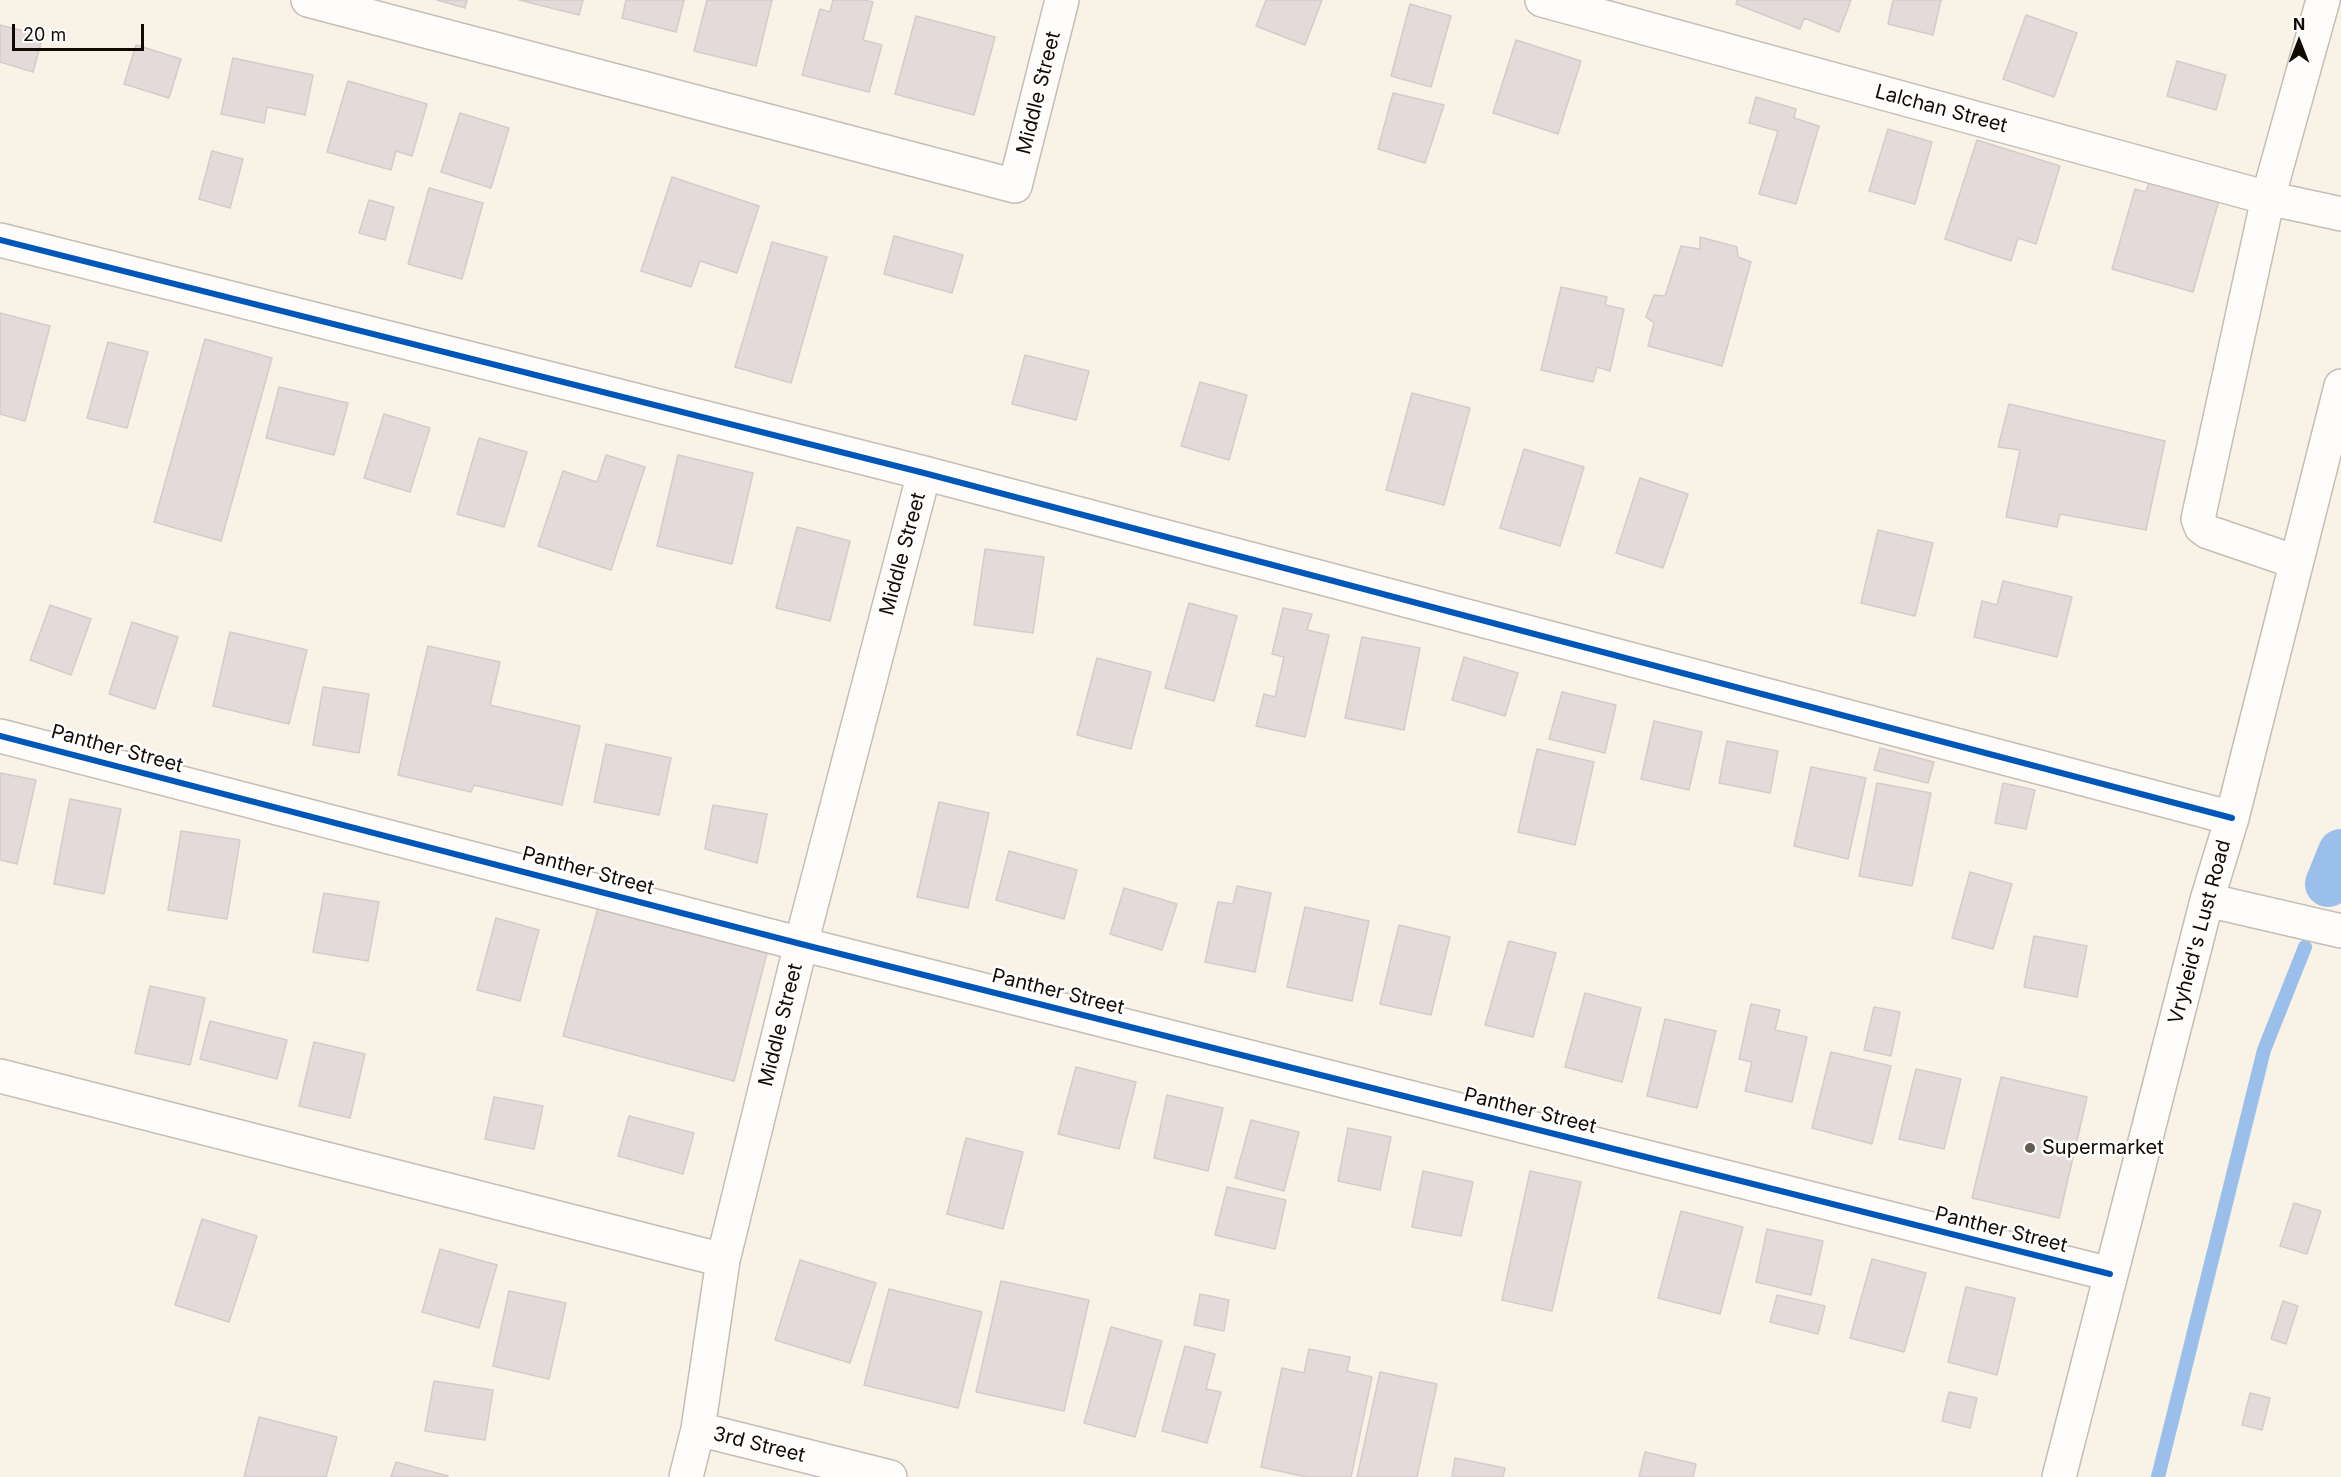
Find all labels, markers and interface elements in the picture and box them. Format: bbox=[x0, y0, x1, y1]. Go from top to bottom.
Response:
scale bar bbox=[15, 12, 147, 50]
north arrow bbox=[2269, 12, 2329, 72]
text: N bbox=[2293, 14, 2305, 34]
text: 20 m bbox=[23, 24, 66, 45]
street label: Middle Street bbox=[1012, 29, 1066, 157]
street label: Lalchan Street bbox=[1872, 80, 2010, 138]
street label: Middle Street bbox=[875, 490, 931, 618]
street label: Panther Street bbox=[48, 720, 186, 778]
street label: Vryheid's Lust Road bbox=[2164, 837, 2236, 1027]
street label: Panther Street bbox=[519, 842, 657, 900]
street label: Middle Street bbox=[754, 961, 808, 1089]
street label: Panther Street bbox=[989, 964, 1127, 1020]
street label: Panther Street bbox=[1461, 1083, 1599, 1139]
place label: Supermarket bbox=[2042, 1136, 2164, 1160]
marker: Supermarket bbox=[2023, 1141, 2037, 1155]
street label: Panther Street bbox=[1932, 1202, 2070, 1258]
street label: 3rd Street bbox=[711, 1422, 807, 1468]

